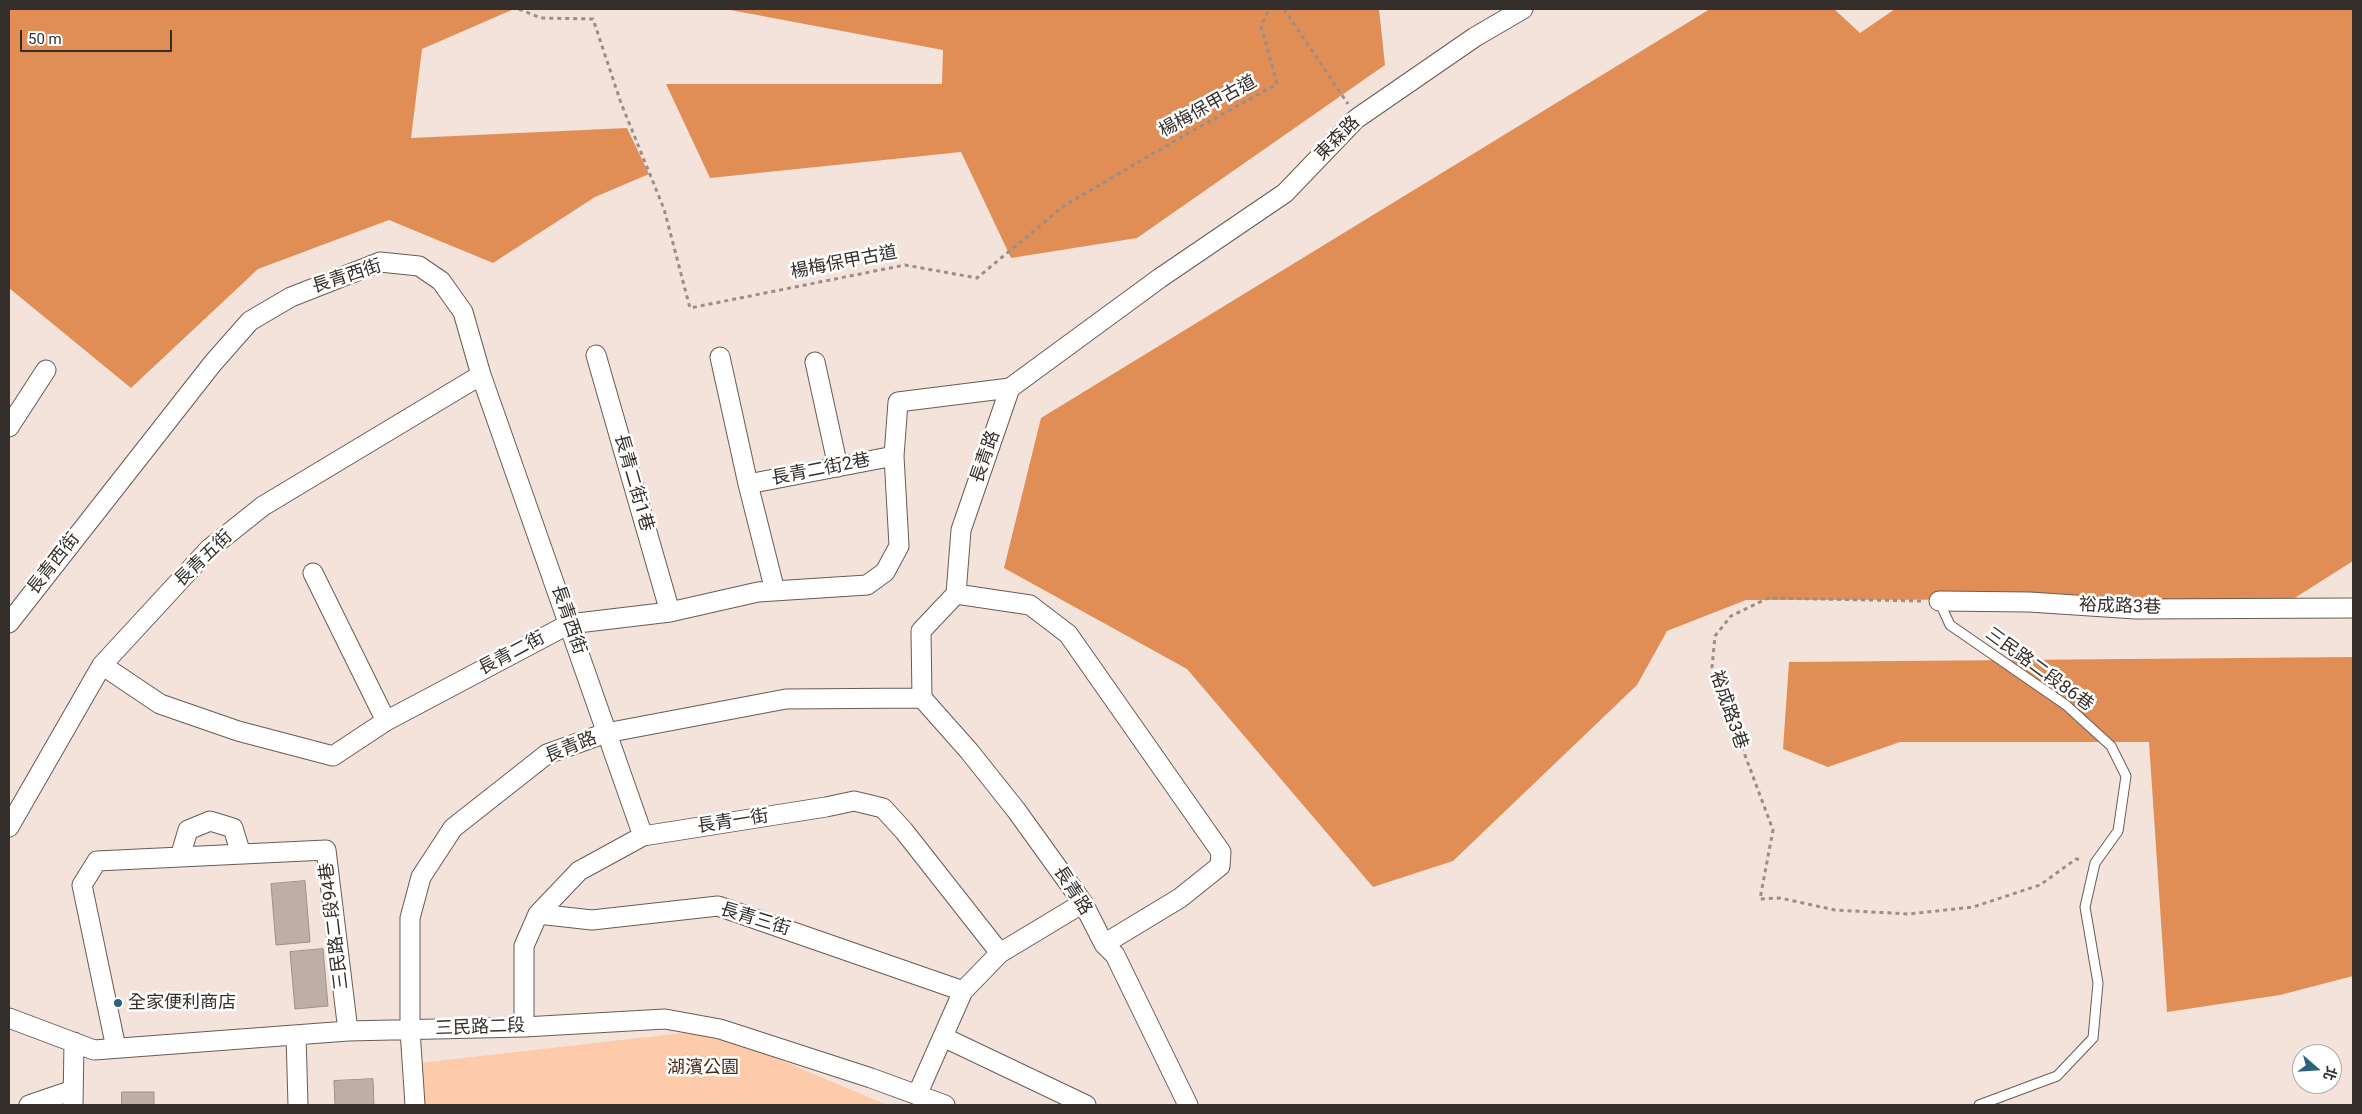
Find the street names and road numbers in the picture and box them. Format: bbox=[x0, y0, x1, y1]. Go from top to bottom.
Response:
street label: 楊梅保甲古道 bbox=[1156, 71, 1260, 143]
street label: 東森路 bbox=[1311, 112, 1365, 166]
street label: 楊梅保甲古道 bbox=[789, 242, 899, 284]
street label: 長青西街 bbox=[309, 256, 385, 298]
street label: 長青路 bbox=[967, 428, 1005, 486]
street label: 長青二街1巷 bbox=[609, 432, 657, 534]
street label: 長青二街2巷 bbox=[770, 450, 872, 490]
street label: 長青五街 bbox=[171, 526, 237, 592]
street label: 長青西街 bbox=[23, 529, 85, 599]
street label: 長青西街 bbox=[546, 582, 590, 658]
street label: 裕成路3巷 bbox=[2079, 595, 2161, 619]
street label: 三民路二段86巷 bbox=[1981, 624, 2097, 716]
street label: 長青二街 bbox=[475, 628, 549, 680]
street label: 裕成路3巷 bbox=[1704, 668, 1752, 752]
street label: 長青路 bbox=[542, 728, 600, 768]
street label: 長青一街 bbox=[696, 806, 770, 838]
street label: 三民路二段94巷 bbox=[316, 861, 354, 991]
street label: 長青路 bbox=[1048, 862, 1096, 920]
street label: 長青三街 bbox=[717, 899, 793, 941]
street label: 三民路二段 bbox=[435, 1016, 525, 1040]

